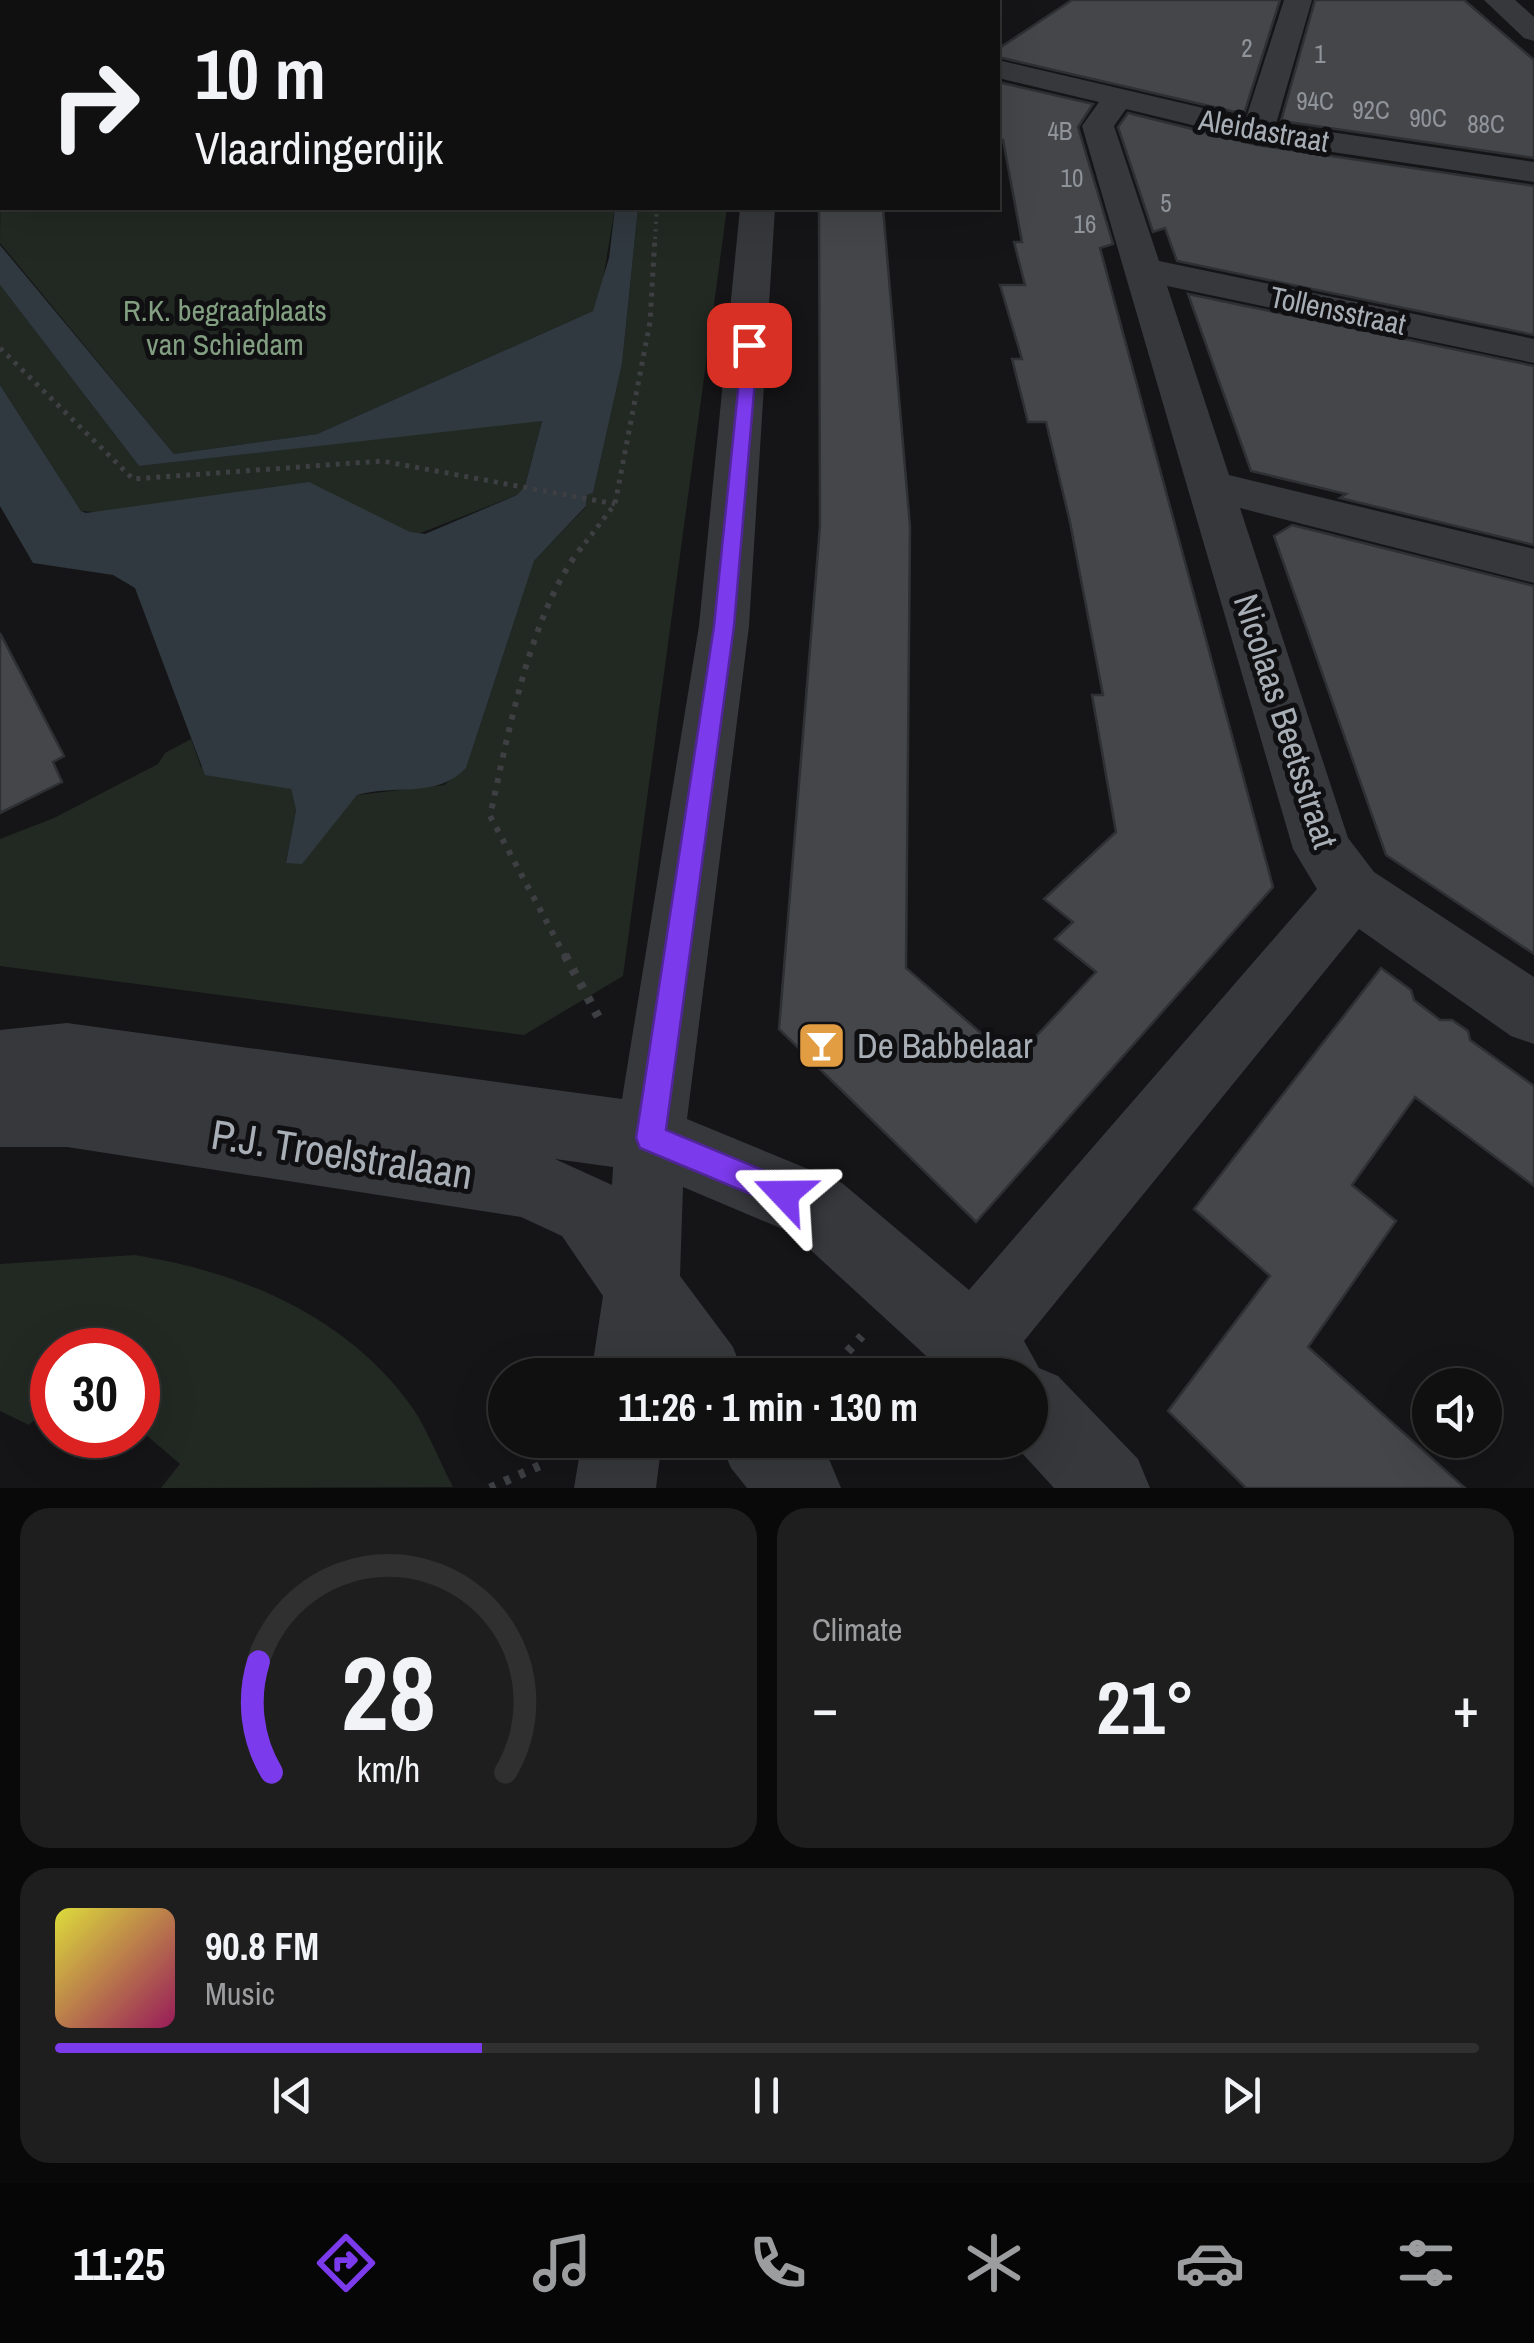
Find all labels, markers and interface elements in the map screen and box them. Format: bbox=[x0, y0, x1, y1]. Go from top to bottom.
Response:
text: 10 m bbox=[195, 27, 326, 121]
house number: 2 bbox=[1241, 31, 1253, 65]
house number: 1 bbox=[1314, 37, 1326, 71]
icon: right bbox=[30, 40, 160, 170]
house number: 94C bbox=[1296, 84, 1334, 118]
house number: 92C bbox=[1352, 93, 1390, 127]
street label: Aleidastraat bbox=[1195, 99, 1332, 161]
house number: 90C bbox=[1409, 101, 1447, 135]
house number: 88C bbox=[1467, 107, 1505, 141]
house number: 4B bbox=[1047, 114, 1073, 148]
text: Vlaardingerdijk bbox=[195, 117, 443, 178]
house number: 10 bbox=[1061, 161, 1083, 195]
house number: 5 bbox=[1160, 186, 1172, 220]
house number: 16 bbox=[1074, 207, 1096, 241]
street label: Tollensstraat bbox=[1266, 276, 1410, 344]
park label: R.K. begraafplaats van Schiedam bbox=[123, 290, 327, 364]
pin bbox=[707, 303, 792, 388]
icon: arrive bbox=[722, 318, 777, 373]
street label: Nicolaas Beetsstraat bbox=[1223, 588, 1349, 854]
bar icon: De Babbelaar bbox=[796, 1019, 848, 1071]
place label: De Babbelaar bbox=[857, 1022, 1033, 1069]
street label: P.J. Troelstralaan bbox=[207, 1106, 477, 1202]
position arrow bbox=[732, 1142, 836, 1246]
speed limit sign: 30 bbox=[30, 1328, 160, 1458]
map controls bbox=[1412, 1368, 1502, 1458]
button: sound bbox=[1412, 1368, 1502, 1458]
text: 11:26 · 1 min · 130 m bbox=[618, 1382, 918, 1433]
text: Climate bbox=[812, 1608, 902, 1651]
text: 28 bbox=[341, 1622, 436, 1762]
text: 21° bbox=[1096, 1656, 1195, 1757]
text: − bbox=[812, 1670, 838, 1744]
text: + bbox=[1453, 1670, 1479, 1744]
text: km/h bbox=[357, 1745, 420, 1793]
text: 90.8 FM bbox=[205, 1921, 319, 1972]
text: Music bbox=[205, 1972, 275, 2015]
icon: previous bbox=[265, 2068, 320, 2123]
icon: pause bbox=[739, 2068, 794, 2123]
icon: next bbox=[1214, 2068, 1269, 2123]
icon: directions bbox=[311, 2228, 381, 2298]
icon: music bbox=[527, 2228, 597, 2298]
icon: phone bbox=[743, 2228, 813, 2298]
icon: climate bbox=[959, 2228, 1029, 2298]
icon: car bbox=[1175, 2228, 1245, 2298]
icon: filters bbox=[1391, 2228, 1461, 2298]
text: 11:25 bbox=[73, 2233, 165, 2294]

